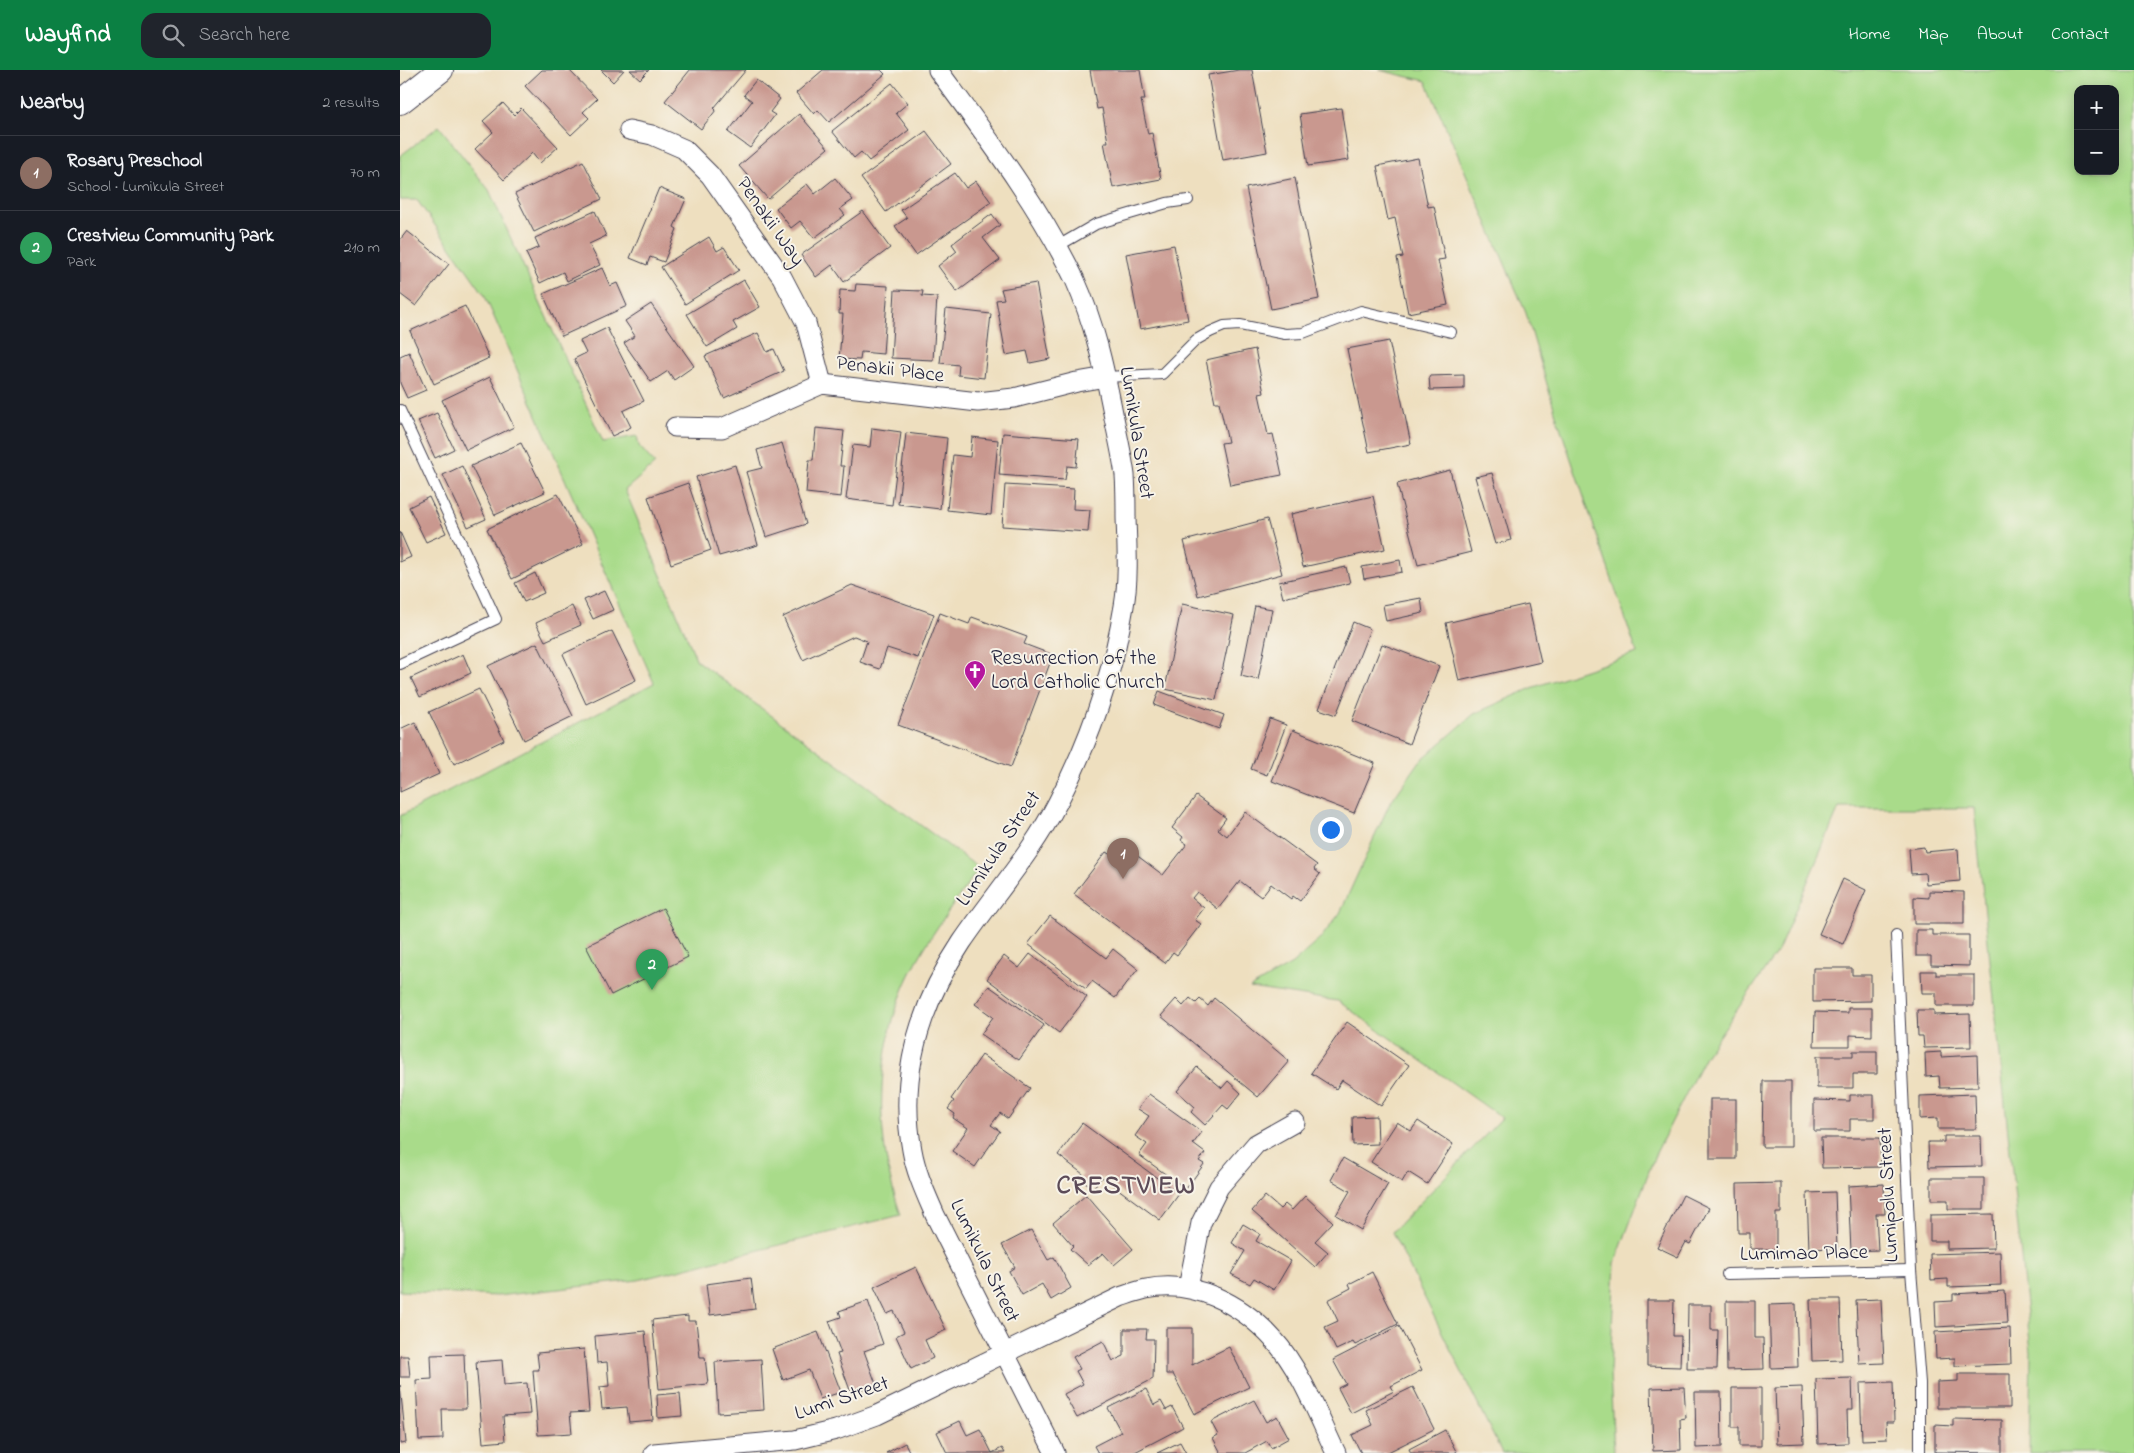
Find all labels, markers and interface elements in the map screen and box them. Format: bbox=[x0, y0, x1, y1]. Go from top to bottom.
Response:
search box bbox=[141, 13, 491, 58]
text: Wayfind bbox=[25, 18, 111, 53]
icon: search bbox=[159, 21, 187, 49]
text: Search here bbox=[199, 22, 290, 49]
text: Home bbox=[1849, 22, 1890, 48]
text: Map bbox=[1918, 22, 1949, 48]
text: About bbox=[1977, 22, 2023, 48]
text: Contact bbox=[2051, 22, 2109, 48]
map controls bbox=[2074, 85, 2119, 175]
button: + bbox=[2074, 85, 2119, 130]
text: Nearby bbox=[20, 88, 84, 118]
text: 2 results bbox=[322, 91, 380, 115]
button: − bbox=[2074, 130, 2119, 175]
text: Rosary Preschool bbox=[67, 148, 202, 175]
text: 1 bbox=[33, 161, 39, 185]
text: 70 m bbox=[350, 161, 380, 185]
street label: Penakii Way bbox=[726, 171, 812, 274]
text: School · Lumikula Street bbox=[67, 175, 224, 199]
text: Crestview Community Park bbox=[67, 223, 274, 250]
text: 2 bbox=[32, 236, 40, 260]
text: 210 m bbox=[344, 236, 380, 260]
text: Park bbox=[67, 250, 96, 274]
street label: Penakii Place bbox=[834, 348, 946, 392]
street label: Lumikula Street bbox=[1111, 364, 1161, 502]
place label: Resurrection of the Lord Catholic Church bbox=[991, 644, 1165, 698]
church icon: Resurrection of the Lord Catholic Church bbox=[963, 659, 987, 690]
street label: Lumikula Street bbox=[949, 785, 1049, 913]
your location bbox=[1318, 817, 1344, 843]
pin: 1 bbox=[1107, 838, 1139, 879]
pin: 2 bbox=[636, 949, 668, 990]
street label: Lumipolu Street bbox=[1870, 1127, 1908, 1263]
district label: CRESTVIEW bbox=[1056, 1168, 1196, 1206]
street label: Lumikula Street bbox=[941, 1194, 1027, 1328]
street label: Lumimao Place bbox=[1740, 1238, 1869, 1270]
street label: Lumi Street bbox=[791, 1369, 893, 1429]

